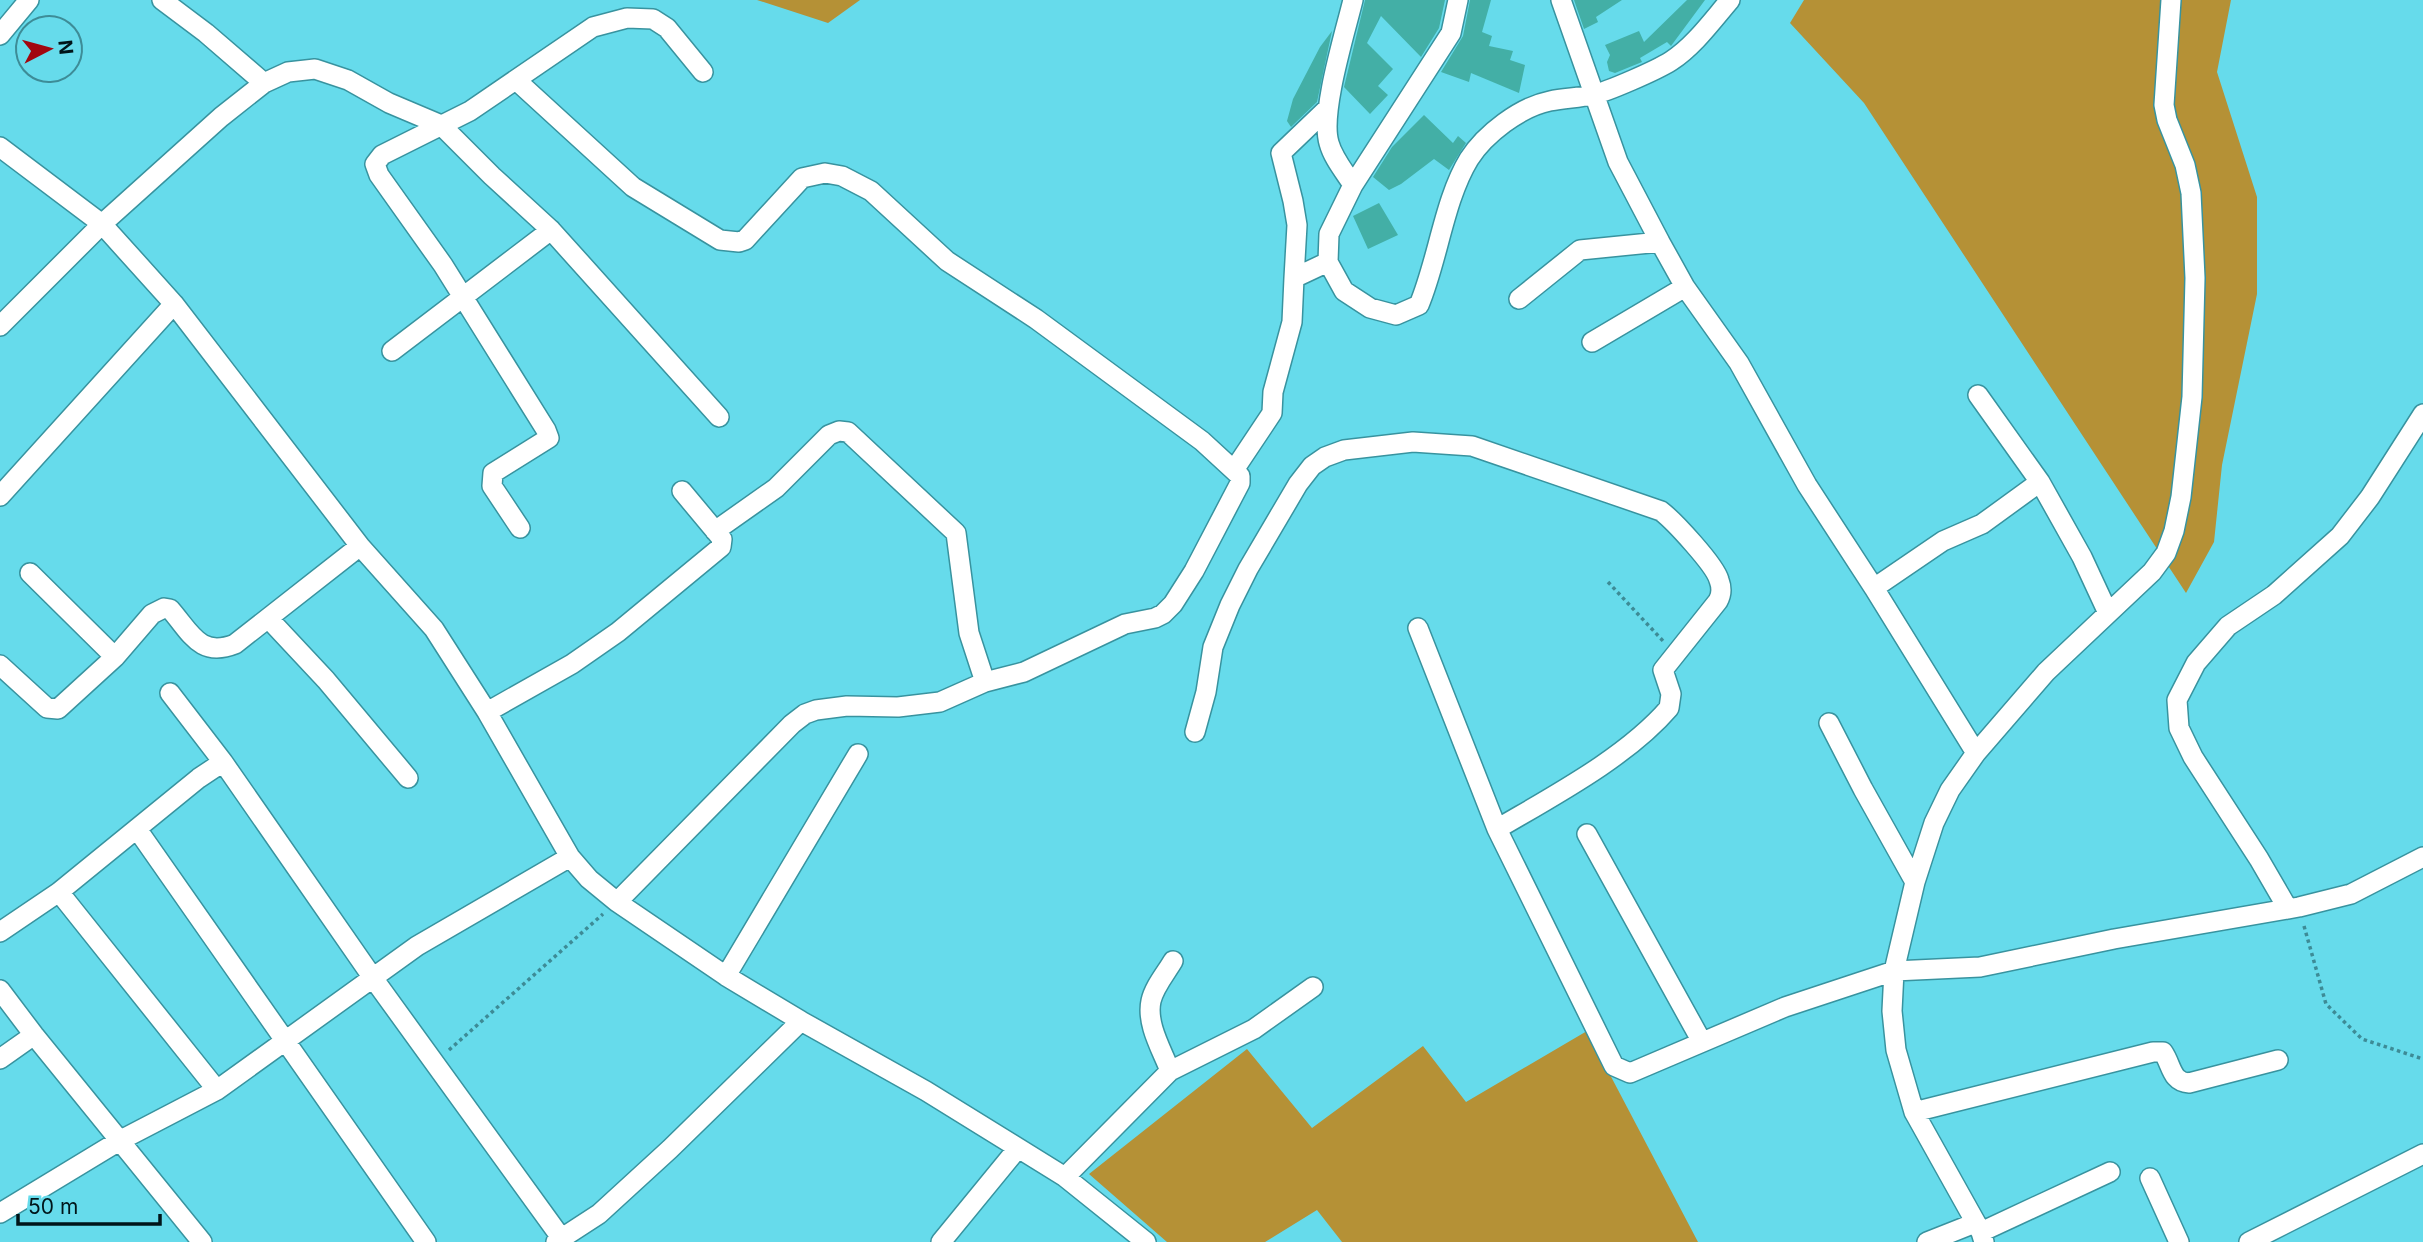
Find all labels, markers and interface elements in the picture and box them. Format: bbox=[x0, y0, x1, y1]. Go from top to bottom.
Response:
north arrow bbox=[14, 14, 84, 84]
text: N bbox=[53, 39, 78, 56]
scale bar bbox=[18, 1182, 159, 1226]
text: 50 m bbox=[28, 1194, 78, 1219]

